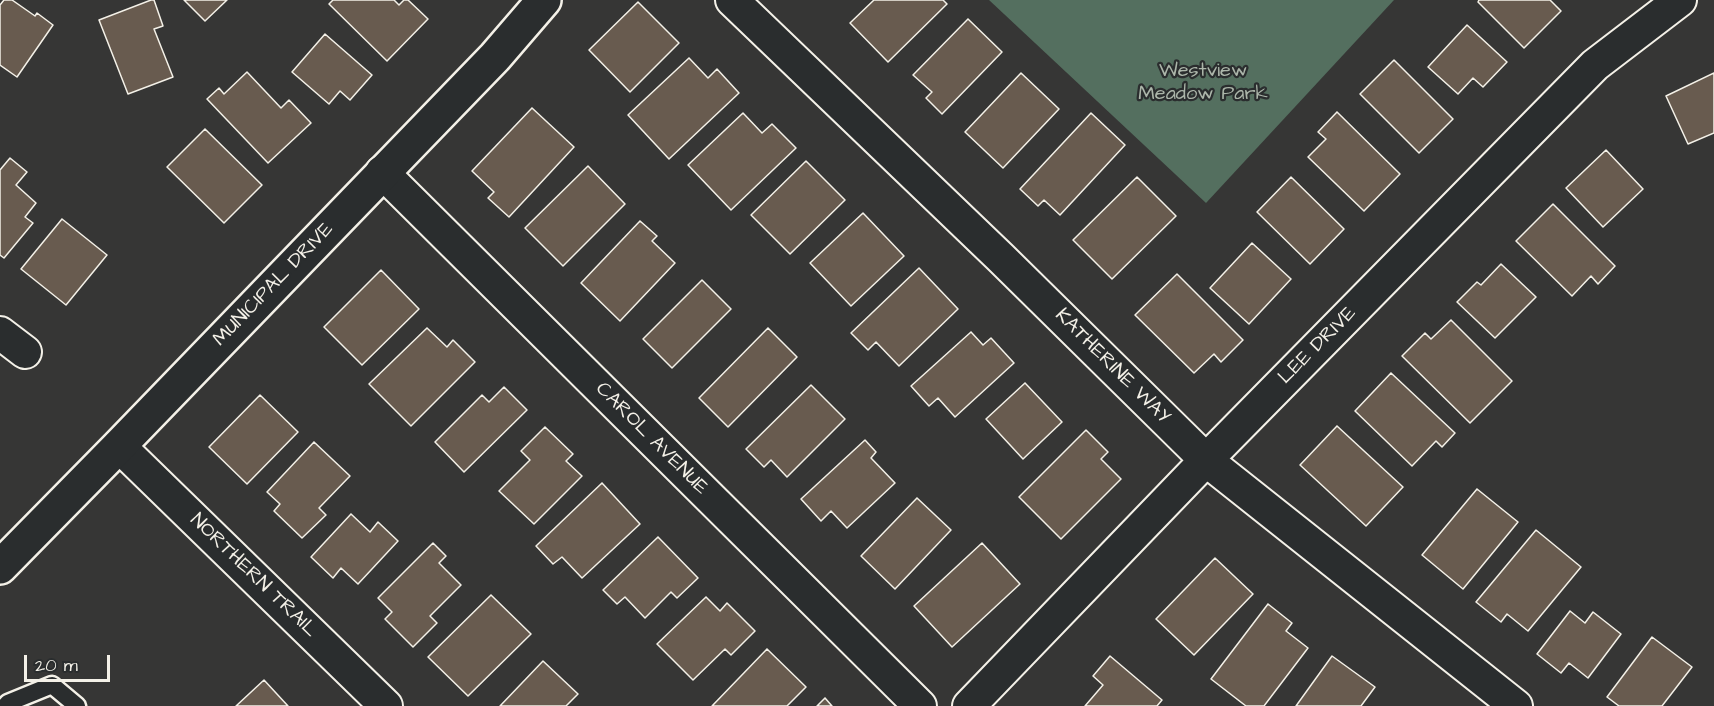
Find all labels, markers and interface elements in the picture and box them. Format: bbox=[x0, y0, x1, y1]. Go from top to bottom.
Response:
park label: Westview Meadow Park bbox=[1138, 60, 1268, 107]
street label: MUNICIPAL DRIVE bbox=[209, 218, 339, 352]
street label: LEE DRIVE bbox=[1274, 302, 1362, 390]
street label: KATHERINE WAY bbox=[1049, 304, 1175, 430]
street label: CAROL AVENUE bbox=[590, 378, 712, 500]
street label: NORTHERN TRAIL bbox=[184, 509, 322, 643]
scale bar bbox=[27, 643, 112, 681]
text: 20 m bbox=[35, 653, 78, 678]

